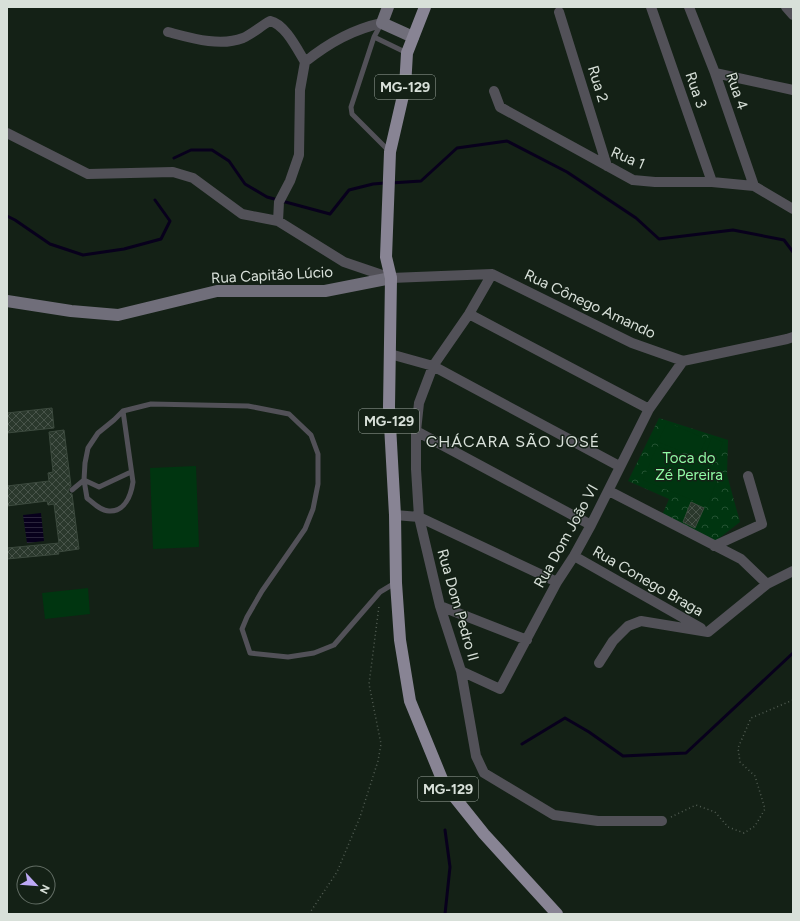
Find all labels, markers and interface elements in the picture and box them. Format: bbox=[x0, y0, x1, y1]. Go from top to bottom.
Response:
street label: Rua 2 bbox=[584, 63, 612, 105]
street label: Rua 3 bbox=[681, 69, 711, 111]
street label: Rua 4 bbox=[722, 70, 752, 112]
road number: MG-129 bbox=[375, 75, 435, 99]
street label: Rua 1 bbox=[608, 143, 648, 173]
street label: Rua Capitão Lúcio bbox=[211, 263, 334, 287]
street label: Rua Cônego Amando bbox=[521, 266, 659, 342]
road number: MG-129 bbox=[359, 409, 419, 433]
district label: CHÁCARA SÃO JOSÉ bbox=[426, 432, 600, 451]
park label: Toca do Zé Pereira bbox=[655, 449, 723, 484]
street label: Rua Dom João VI bbox=[530, 481, 602, 591]
street label: Rua Conego Braga bbox=[589, 542, 707, 620]
street label: Rua Dom Pedro II bbox=[433, 547, 483, 663]
road number: MG-129 bbox=[418, 777, 478, 801]
north arrow bbox=[16, 865, 56, 905]
text: N bbox=[37, 882, 52, 896]

